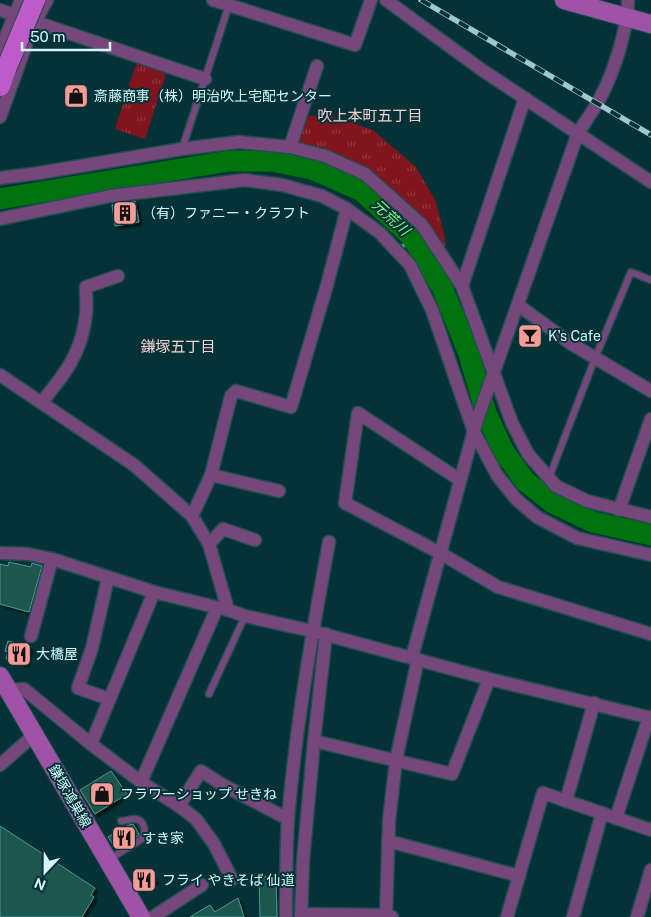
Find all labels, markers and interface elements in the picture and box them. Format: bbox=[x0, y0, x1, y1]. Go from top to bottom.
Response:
scale bar bbox=[22, 20, 110, 52]
text: 50 m bbox=[30, 28, 65, 45]
shop icon: 斎藤商事（株）明治吹上宅配センター bbox=[63, 83, 89, 109]
place label: 斎藤商事（株）明治吹上宅配センター bbox=[94, 88, 332, 104]
district label: 吹上本町五丁目 bbox=[317, 107, 423, 124]
water label: 元荒川 bbox=[369, 195, 415, 240]
building icon: （有）ファニー・クラフト bbox=[112, 200, 138, 226]
place label: （有）ファニー・クラフト bbox=[142, 205, 310, 221]
bar icon: K's Cafe bbox=[517, 323, 543, 349]
place label: K's Cafe bbox=[548, 328, 601, 344]
district label: 鎌塚五丁目 bbox=[140, 338, 216, 355]
restaurant icon: 大橋屋 bbox=[6, 641, 32, 667]
place label: 大橋屋 bbox=[36, 646, 78, 662]
street label: 鎌塚鴻巣線 bbox=[46, 762, 94, 830]
shop icon: フラワーショップ せきね bbox=[89, 781, 115, 807]
place label: フラワーショップ せきね bbox=[120, 786, 277, 802]
restaurant icon: すき家 bbox=[111, 825, 137, 851]
place label: すき家 bbox=[142, 830, 184, 846]
north arrow bbox=[20, 847, 70, 897]
restaurant icon: フライ やきそば 仙道 bbox=[131, 867, 157, 893]
place label: フライ やきそば 仙道 bbox=[162, 872, 295, 888]
text: N bbox=[32, 875, 48, 894]

